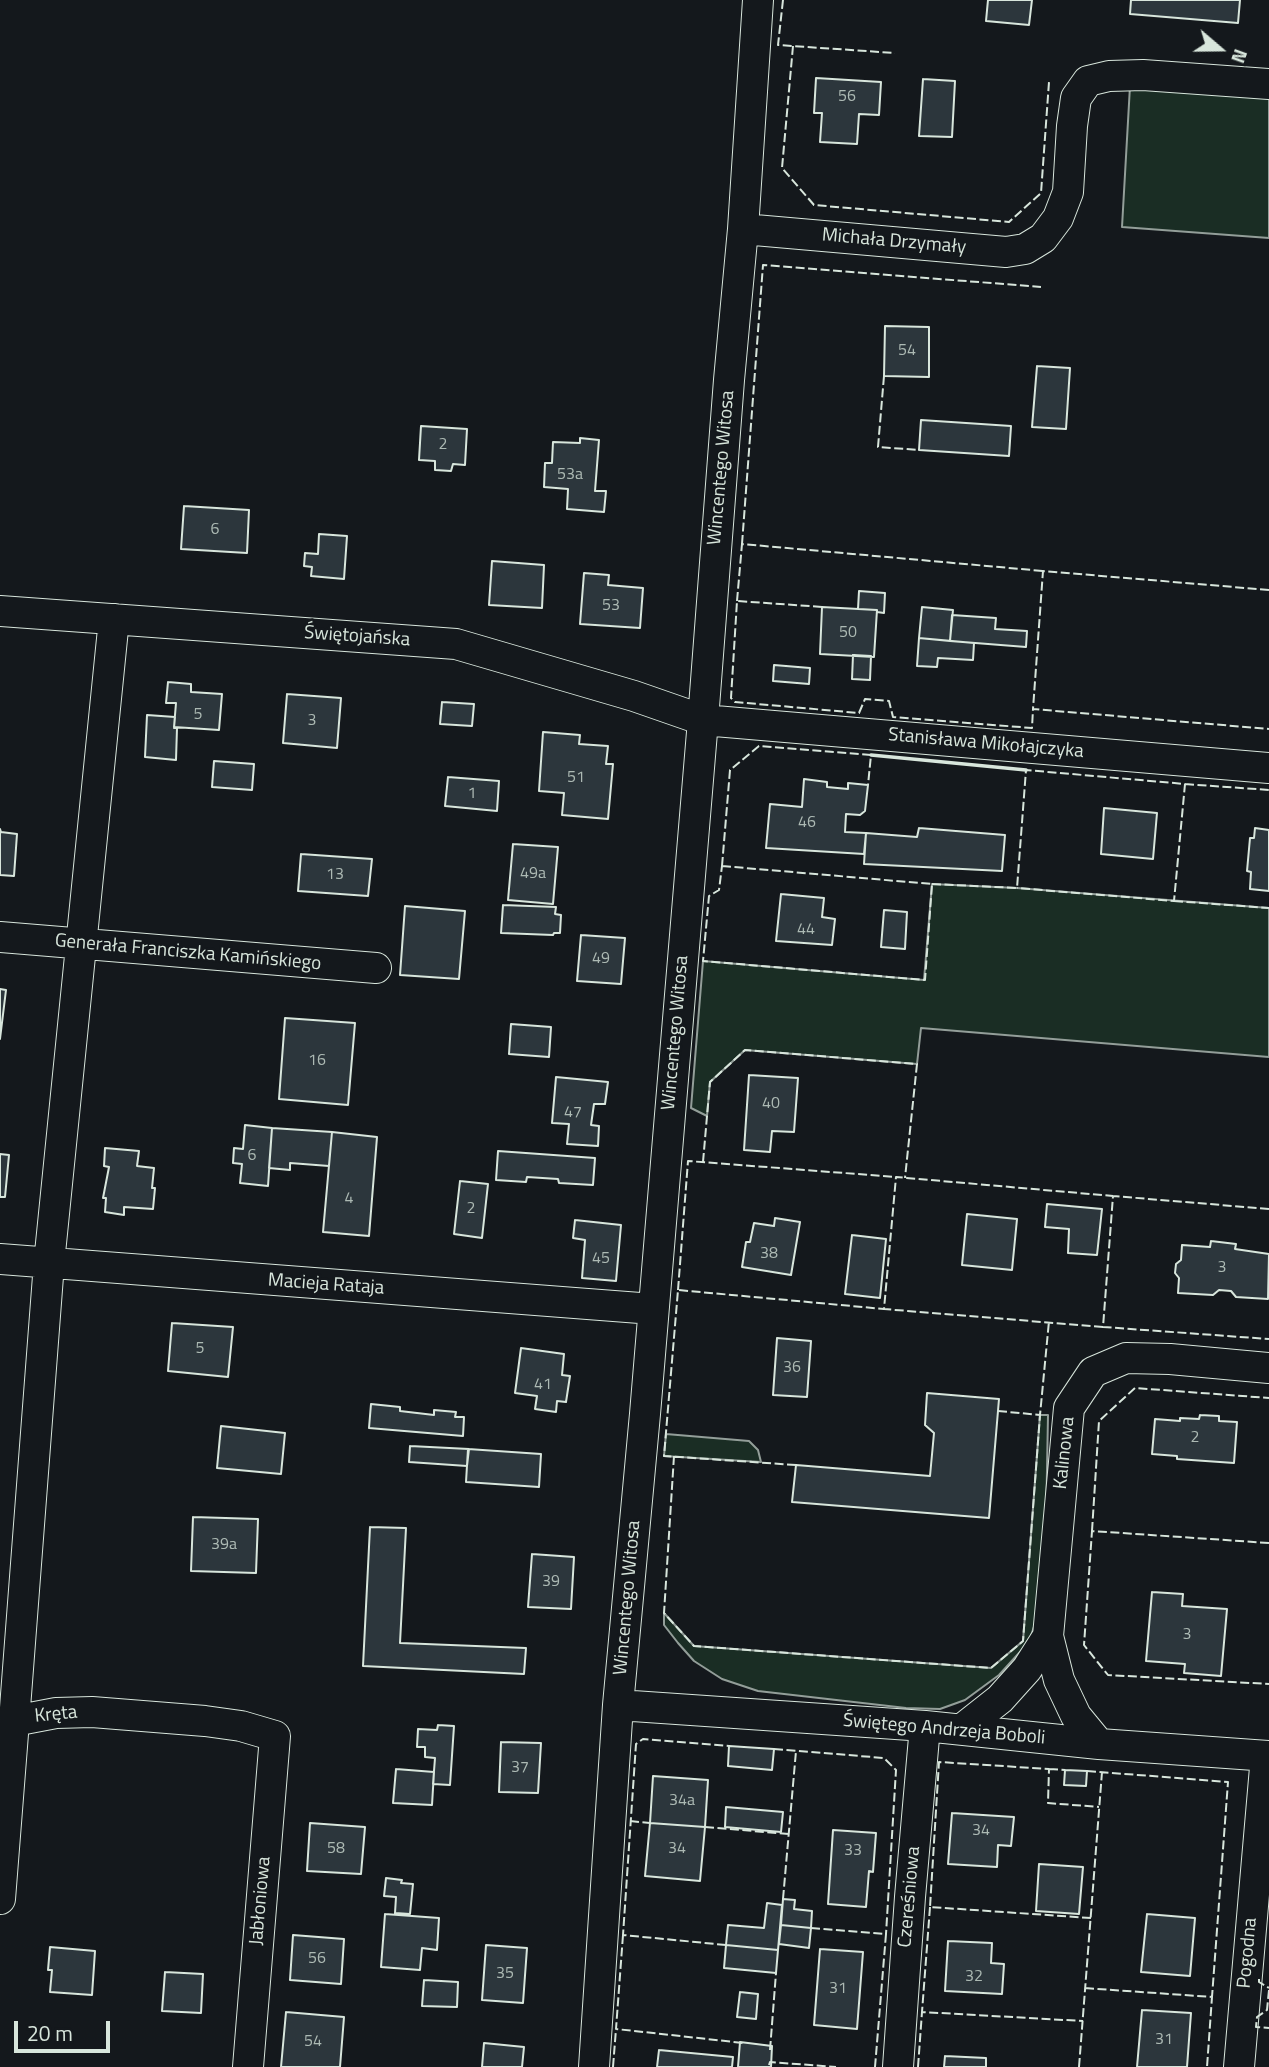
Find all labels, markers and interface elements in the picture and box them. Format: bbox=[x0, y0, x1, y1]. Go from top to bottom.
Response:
north arrow bbox=[1185, 14, 1255, 84]
text: N bbox=[1224, 45, 1256, 67]
house number: 56 bbox=[838, 87, 856, 107]
street label: Michała Drzymały bbox=[821, 224, 967, 260]
house number: 54 bbox=[898, 341, 916, 361]
street label: Wincentego Witosa bbox=[704, 390, 740, 546]
house number: 2 bbox=[439, 435, 447, 455]
house number: 53a bbox=[557, 465, 583, 485]
house number: 6 bbox=[211, 520, 219, 540]
house number: 53 bbox=[602, 596, 620, 616]
street label: Świętojańska bbox=[303, 622, 411, 652]
house number: 50 bbox=[839, 623, 857, 643]
house number: 5 bbox=[194, 705, 202, 725]
house number: 3 bbox=[308, 711, 316, 731]
street label: Stanisława Mikołajczyka bbox=[887, 724, 1085, 764]
house number: 51 bbox=[567, 768, 585, 788]
house number: 1 bbox=[468, 784, 476, 804]
house number: 46 bbox=[798, 813, 816, 833]
house number: 49a bbox=[520, 864, 546, 884]
house number: 13 bbox=[326, 865, 344, 885]
house number: 44 bbox=[797, 920, 815, 940]
street label: Generała Franciszka Kamińskiego bbox=[54, 930, 322, 976]
house number: 49 bbox=[592, 949, 610, 969]
street label: Wincentego Witosa bbox=[658, 955, 694, 1111]
house number: 16 bbox=[308, 1051, 326, 1071]
house number: 40 bbox=[762, 1094, 780, 1114]
house number: 47 bbox=[564, 1103, 582, 1123]
house number: 6 bbox=[248, 1146, 256, 1166]
house number: 4 bbox=[345, 1189, 353, 1209]
house number: 2 bbox=[467, 1199, 475, 1219]
house number: 38 bbox=[760, 1244, 778, 1264]
house number: 45 bbox=[592, 1249, 610, 1269]
house number: 3 bbox=[1218, 1258, 1226, 1278]
street label: Macieja Rataja bbox=[267, 1270, 385, 1300]
house number: 5 bbox=[196, 1339, 204, 1359]
house number: 36 bbox=[783, 1358, 801, 1378]
house number: 41 bbox=[534, 1375, 552, 1395]
street label: Kalinowa bbox=[1050, 1416, 1080, 1490]
house number: 2 bbox=[1191, 1428, 1199, 1448]
street label: Wincentego Witosa bbox=[610, 1520, 646, 1676]
house number: 39a bbox=[211, 1535, 237, 1555]
house number: 39 bbox=[542, 1572, 560, 1592]
house number: 3 bbox=[1183, 1625, 1191, 1645]
street label: Kręta bbox=[33, 1701, 79, 1729]
street label: Świętego Andrzeja Boboli bbox=[842, 1710, 1046, 1750]
house number: 37 bbox=[511, 1758, 529, 1778]
house number: 34a bbox=[669, 1791, 695, 1811]
house number: 34 bbox=[972, 1821, 990, 1841]
house number: 58 bbox=[327, 1839, 345, 1859]
house number: 34 bbox=[668, 1839, 686, 1859]
house number: 33 bbox=[844, 1841, 862, 1861]
street label: Czereśniowa bbox=[894, 1845, 926, 1949]
street label: Jabłoniowa bbox=[246, 1856, 276, 1946]
street label: Pogodna bbox=[1234, 1917, 1262, 1989]
house number: 56 bbox=[308, 1949, 326, 1969]
house number: 35 bbox=[496, 1964, 514, 1984]
house number: 32 bbox=[965, 1967, 983, 1987]
house number: 31 bbox=[829, 1979, 847, 1999]
scale bar bbox=[18, 2008, 114, 2052]
text: 20 m bbox=[27, 2017, 73, 2049]
house number: 31 bbox=[1155, 2030, 1173, 2050]
house number: 54 bbox=[304, 2032, 322, 2052]

